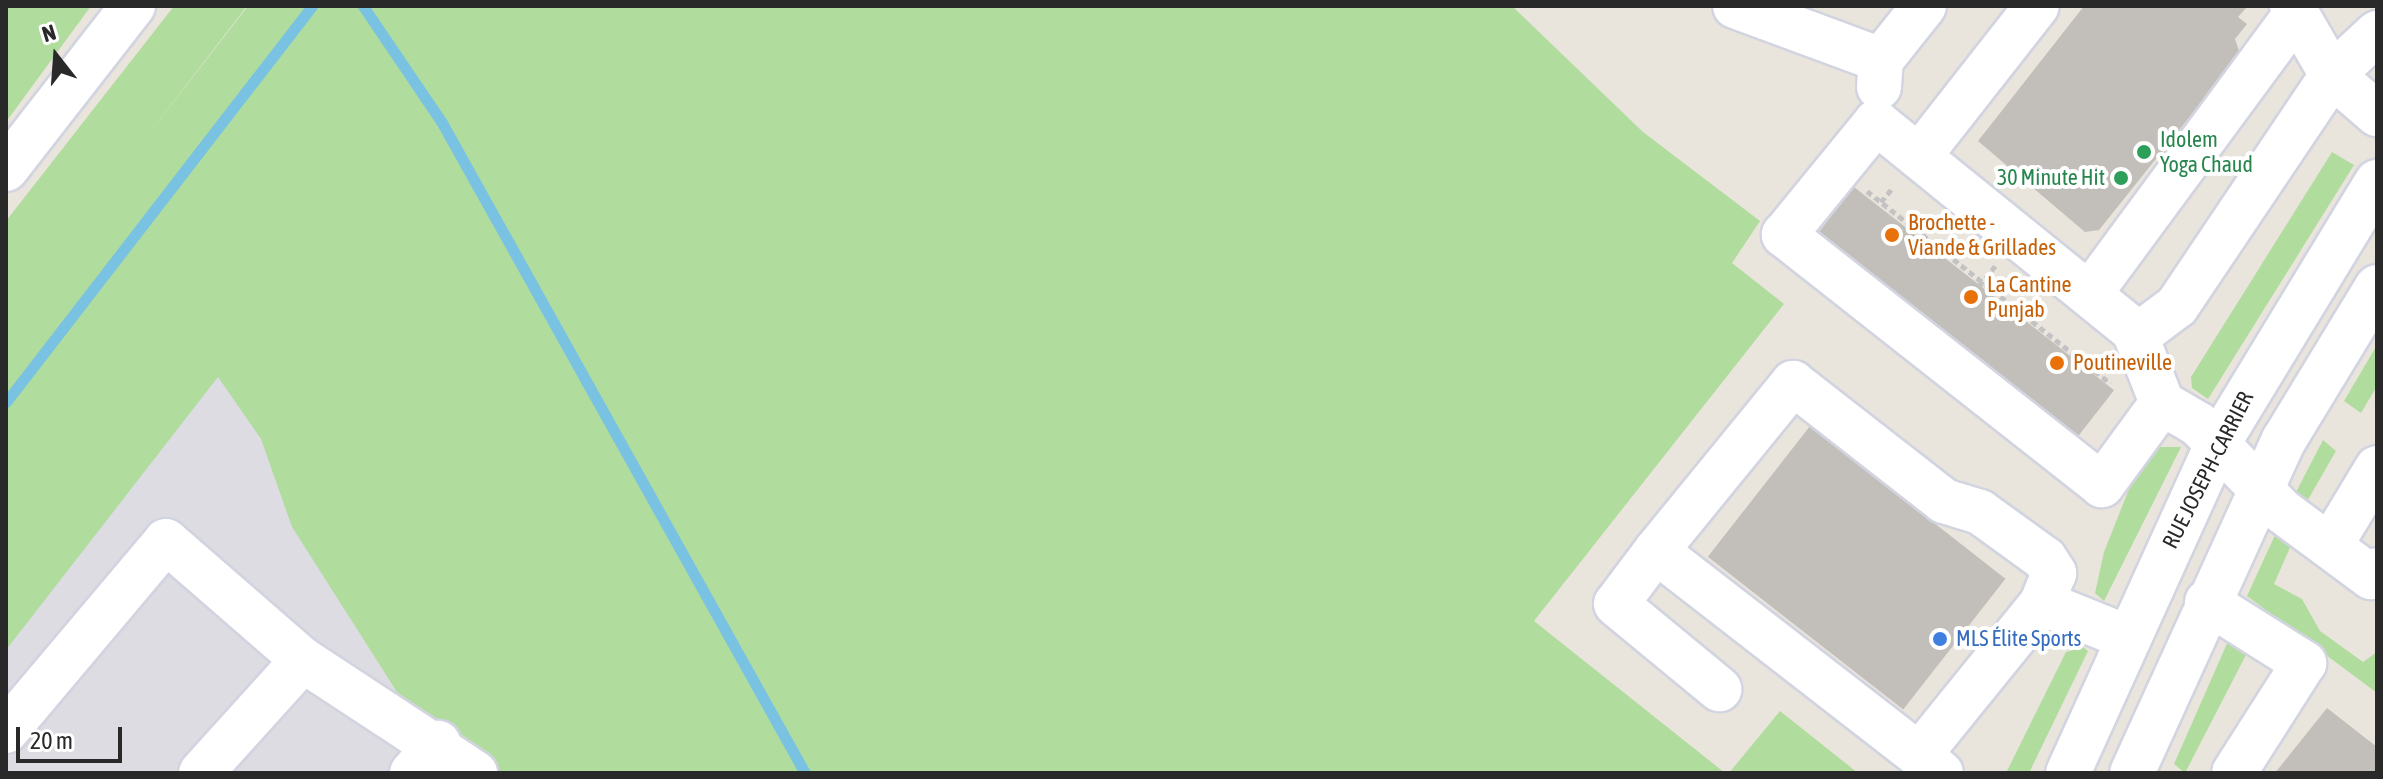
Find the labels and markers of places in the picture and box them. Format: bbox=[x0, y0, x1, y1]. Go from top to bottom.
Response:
place label: Idolem Yoga Chaud bbox=[2160, 126, 2253, 178]
marker: Idolem Yoga Chaud bbox=[2135, 143, 2153, 161]
place label: 30 Minute Hit bbox=[1997, 165, 2105, 191]
marker: 30 Minute Hit bbox=[2112, 169, 2130, 187]
place label: Brochette - Viande & Grillades bbox=[1908, 209, 2056, 260]
marker: Brochette - Viande & Grillades bbox=[1883, 226, 1901, 244]
place label: La Cantine Punjab bbox=[1987, 271, 2072, 322]
marker: La Cantine Punjab bbox=[1962, 288, 1980, 306]
place label: Poutineville bbox=[2073, 350, 2172, 376]
marker: Poutineville bbox=[2048, 354, 2066, 372]
place label: MLS Élite Sports bbox=[1956, 626, 2081, 652]
marker: MLS Élite Sports bbox=[1931, 630, 1949, 648]

